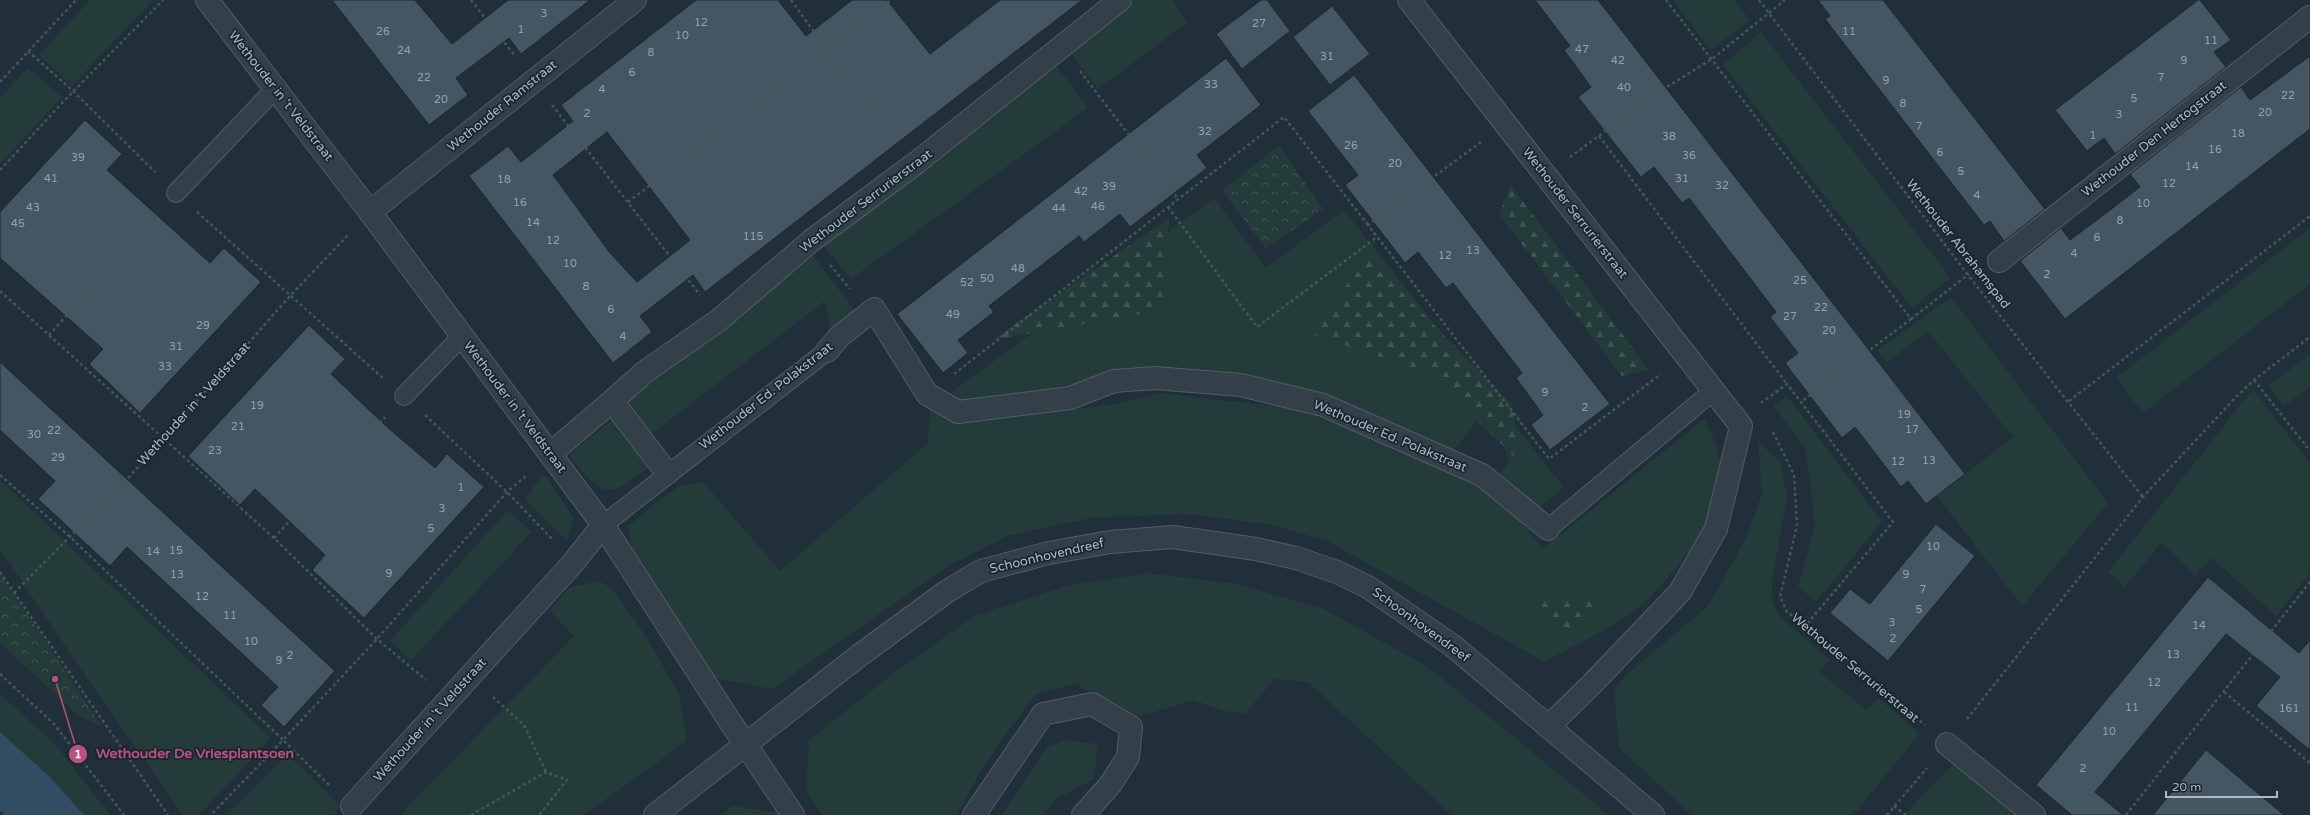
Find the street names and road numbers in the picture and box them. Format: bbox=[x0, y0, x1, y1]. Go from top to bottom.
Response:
street label: Wethouder in 't Veldstraat bbox=[225, 28, 337, 164]
street label: Wethouder Ramstraat bbox=[444, 57, 560, 155]
street label: Wethouder Den Hertogstraat bbox=[2078, 78, 2230, 200]
street label: Wethouder Serrurierstraat bbox=[1519, 144, 1631, 282]
street label: Wethouder Serrurierstraat bbox=[797, 146, 935, 256]
street label: Wethouder Abrahamspad bbox=[1903, 176, 2013, 312]
street label: Wethouder in 't Veldstraat bbox=[460, 338, 570, 476]
street label: Wethouder in 't Veldstraat bbox=[134, 339, 254, 469]
street label: Wethouder Ed. Polakstraat bbox=[696, 339, 836, 453]
street label: Wethouder Ed. Polakstraat bbox=[1311, 396, 1469, 476]
street label: Schoonhovendreef bbox=[988, 535, 1106, 577]
street label: Schoonhovendreef bbox=[1369, 584, 1473, 666]
street label: Wethouder Serrurierstraat bbox=[1788, 610, 1922, 726]
street label: Wethouder in 't Veldstraat bbox=[370, 655, 490, 785]

